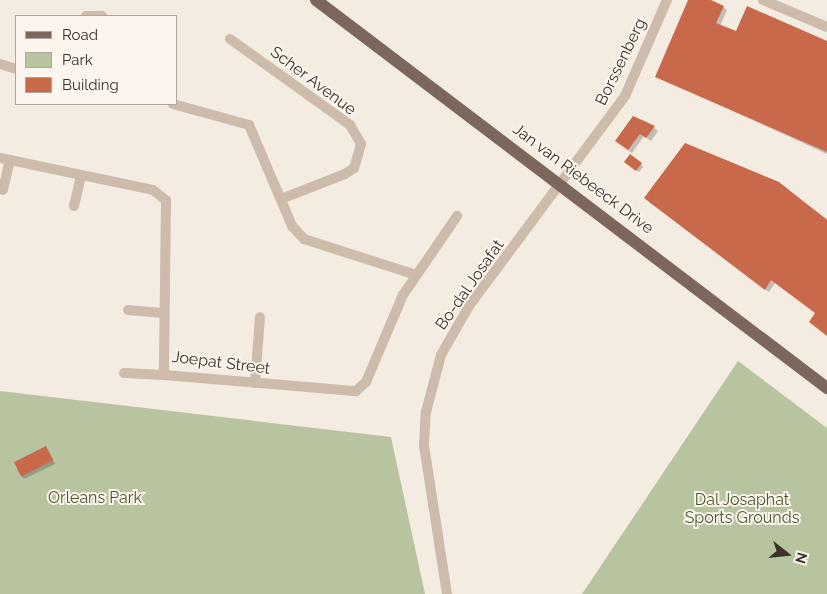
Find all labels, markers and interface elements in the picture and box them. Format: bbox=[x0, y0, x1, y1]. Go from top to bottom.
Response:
legend bbox=[15, 15, 178, 105]
street label: Borssenberg bbox=[592, 15, 650, 109]
text: Road bbox=[62, 26, 98, 44]
street label: Scher Avenue bbox=[266, 42, 360, 120]
text: Park bbox=[62, 51, 93, 69]
text: Building bbox=[62, 76, 119, 94]
street label: Jan van Riebeeck Drive bbox=[509, 120, 657, 238]
street label: Bo-dal Josafat bbox=[432, 236, 508, 334]
street label: Joepat Street bbox=[171, 347, 271, 379]
park label: Orleans Park bbox=[48, 488, 142, 508]
park label: Dal Josaphat Sports Grounds bbox=[685, 490, 799, 528]
north arrow bbox=[762, 529, 812, 579]
text: N bbox=[792, 551, 811, 565]

